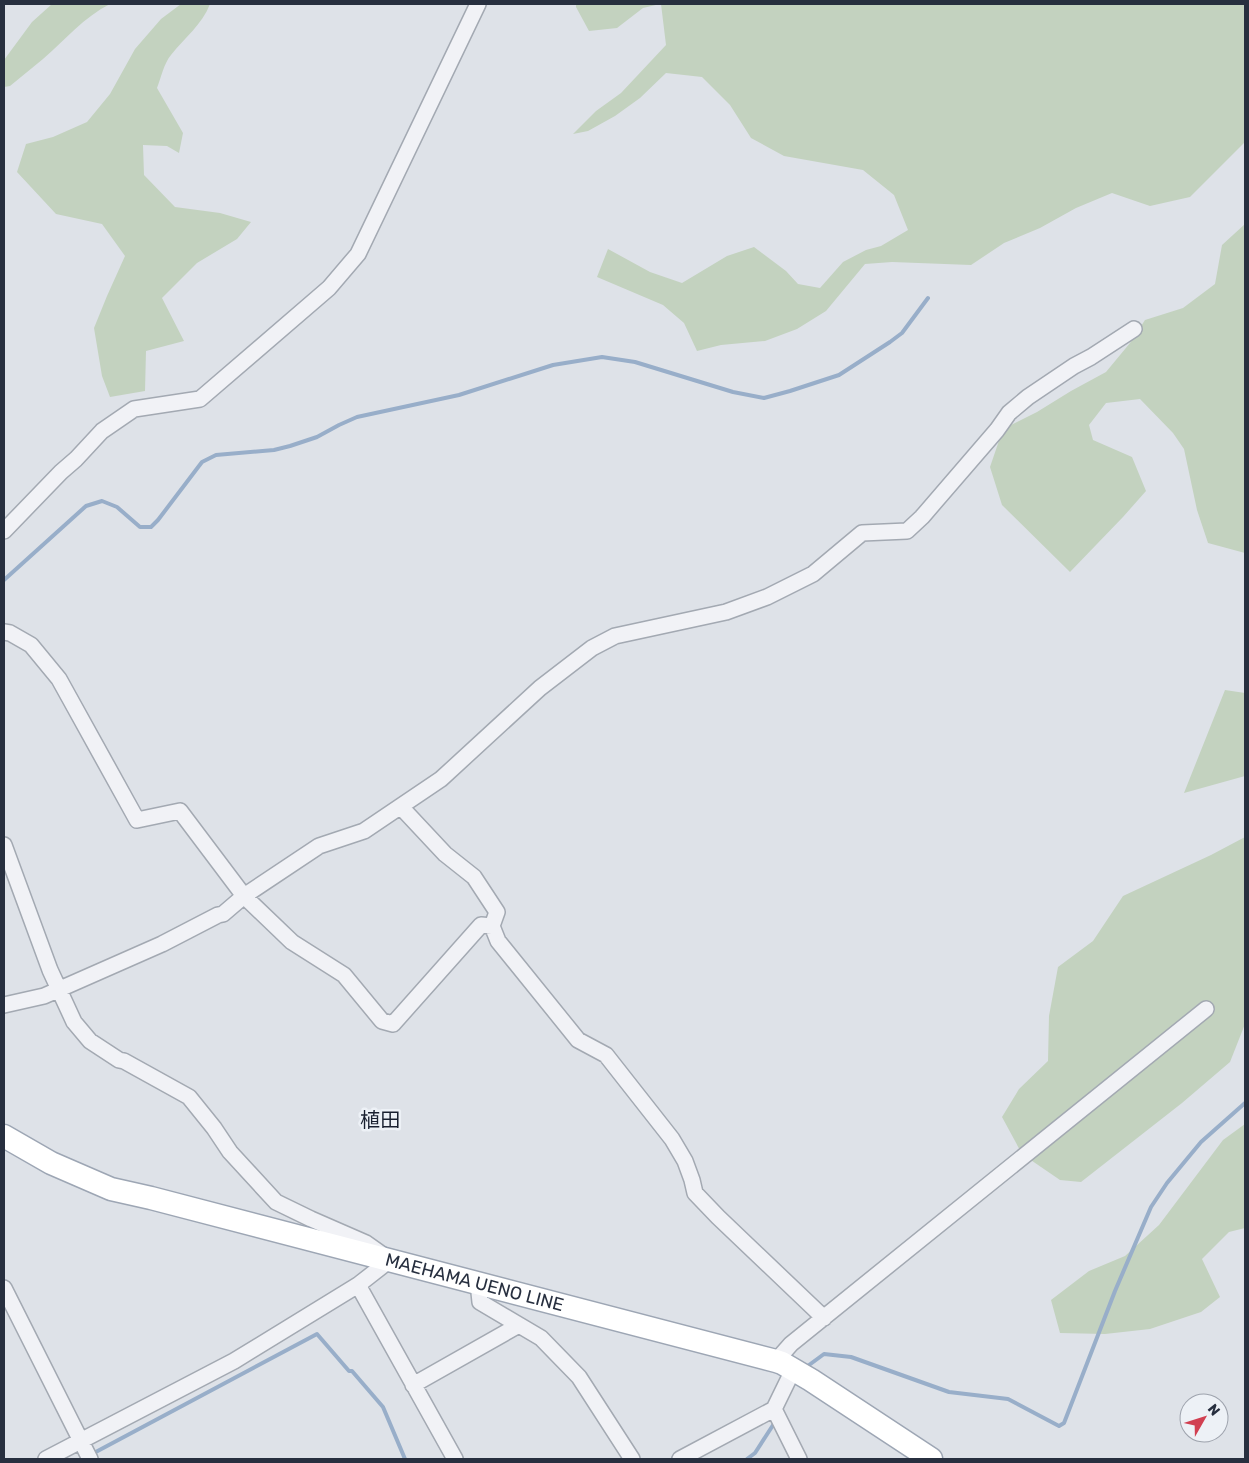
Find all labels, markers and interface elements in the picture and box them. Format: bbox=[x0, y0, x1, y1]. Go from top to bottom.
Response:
district label: 植田 bbox=[360, 1108, 400, 1132]
street label: MAEHAMA UENO LINE bbox=[383, 1249, 566, 1316]
north arrow bbox=[1179, 1393, 1229, 1443]
text: N bbox=[1204, 1401, 1223, 1419]

